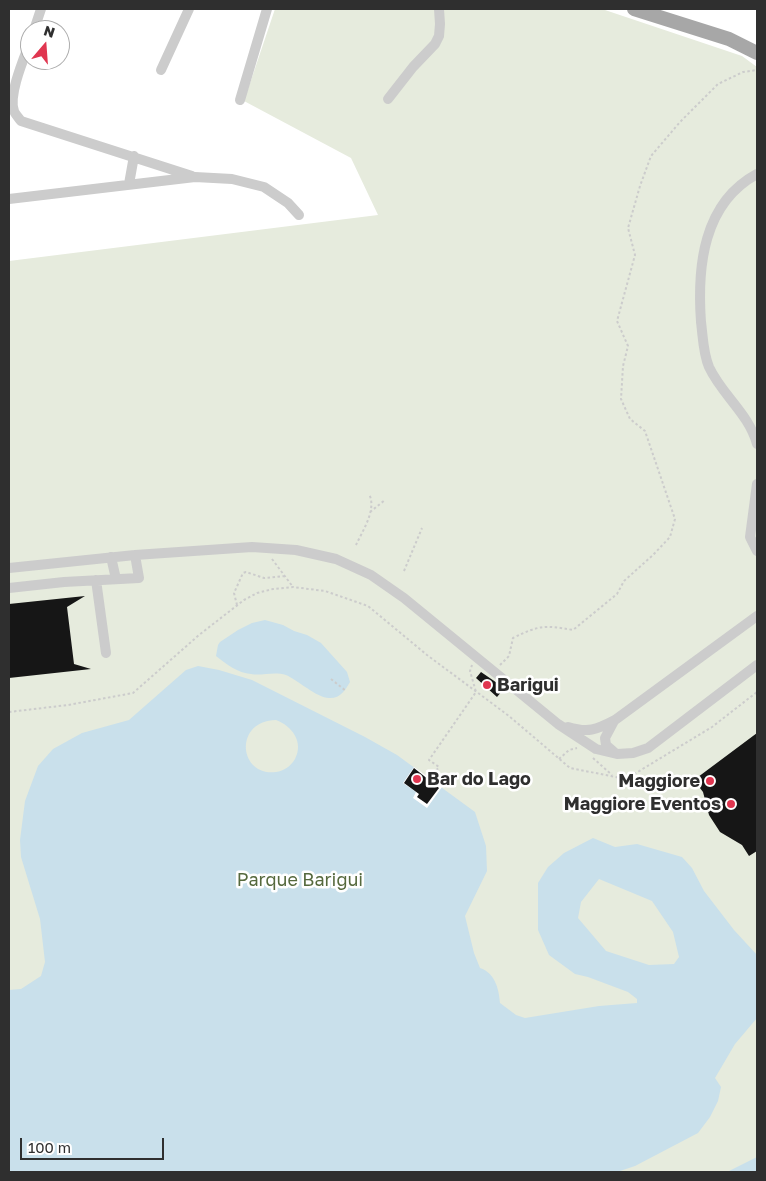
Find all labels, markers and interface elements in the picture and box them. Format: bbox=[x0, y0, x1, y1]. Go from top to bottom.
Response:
north arrow bbox=[20, 20, 70, 70]
text: N bbox=[42, 21, 57, 41]
place label: Barigui bbox=[497, 674, 559, 696]
marker: Barigui bbox=[481, 679, 493, 691]
place label: Bar do Lago bbox=[427, 768, 531, 790]
place label: Maggiore bbox=[618, 770, 700, 792]
marker: Bar do Lago bbox=[411, 773, 423, 785]
marker: Maggiore bbox=[704, 775, 716, 787]
place label: Maggiore Eventos bbox=[564, 793, 721, 815]
marker: Maggiore Eventos bbox=[725, 798, 737, 810]
park label: Parque Barigui bbox=[237, 869, 363, 891]
scale bar bbox=[22, 1128, 166, 1160]
text: 100 m bbox=[28, 1138, 71, 1156]

